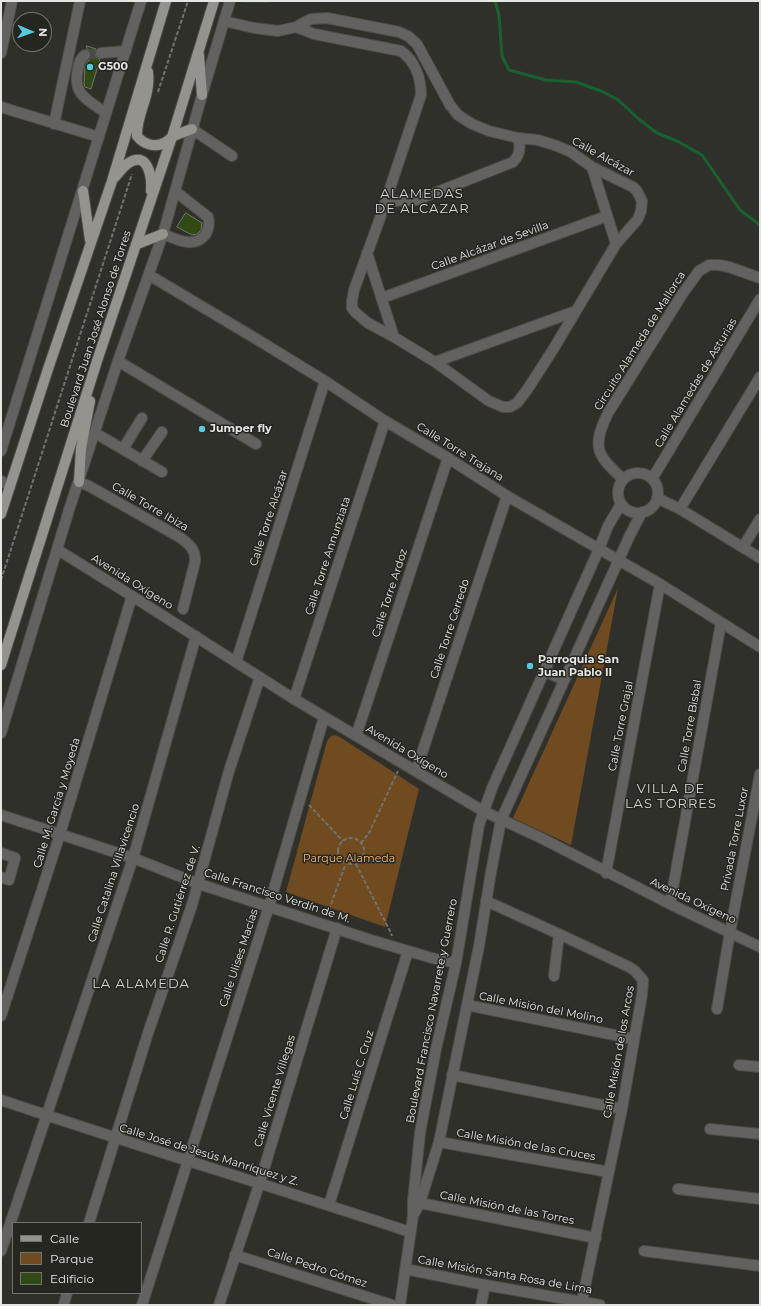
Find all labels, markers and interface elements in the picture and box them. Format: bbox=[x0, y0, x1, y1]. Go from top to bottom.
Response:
north arrow bbox=[12, 12, 52, 52]
text: N bbox=[36, 28, 50, 37]
place label: G500 bbox=[98, 60, 128, 74]
marker: G500 bbox=[85, 62, 95, 72]
street label: Calle Alcázar bbox=[569, 134, 637, 180]
district label: ALAMEDAS DE ALCAZAR bbox=[374, 186, 470, 217]
street label: Calle Alcázar de Sevilla bbox=[429, 219, 551, 273]
street label: Boulevard Juan José Alonso de Torres bbox=[58, 229, 134, 429]
street label: Circuito Alameda de Mallorca bbox=[592, 269, 688, 413]
street label: Calle Alamedas de Asturias bbox=[652, 316, 740, 450]
street label: Calle Torre Trajana bbox=[414, 420, 506, 484]
place label: Jumper fly bbox=[210, 422, 272, 436]
marker: Jumper fly bbox=[197, 424, 207, 434]
street label: Calle Torre Alcázar bbox=[247, 468, 291, 568]
street label: Calle Torre Ibiza bbox=[109, 480, 191, 534]
street label: Calle Torre Annunziata bbox=[303, 495, 353, 617]
street label: Calle Torre Ardoz bbox=[369, 547, 411, 639]
street label: Avenida Oxígeno bbox=[89, 552, 175, 612]
street label: Calle Torre Cerredo bbox=[428, 577, 472, 681]
place label: Parroquia San Juan Pablo II bbox=[538, 653, 619, 679]
marker: Parroquia San Juan Pablo II bbox=[525, 661, 535, 671]
street label: Calle Torre Bisbal bbox=[675, 679, 705, 773]
street label: Calle Torre Grajal bbox=[606, 680, 636, 772]
street label: Avenida Oxígeno bbox=[363, 722, 451, 782]
street label: Calle M. García y Moyeda bbox=[31, 736, 83, 870]
district label: VILLA DE LAS TORRES bbox=[625, 781, 717, 812]
street label: Privada Torre Luxor bbox=[718, 786, 752, 892]
street label: Calle Catalina Villavicencio bbox=[85, 802, 143, 944]
street label: Calle R. Gutiérrez de V. bbox=[153, 843, 203, 965]
park label: Parque Alameda bbox=[303, 852, 395, 866]
street label: Calle Francisco Verdín de M. bbox=[202, 866, 352, 926]
street label: Avenida Oxígeno bbox=[648, 875, 738, 927]
street label: Boulevard Francisco Navarrete y Guerrero bbox=[404, 898, 460, 1124]
street label: Calle Ulises Macías bbox=[217, 907, 261, 1009]
district label: LA ALAMEDA bbox=[92, 976, 190, 992]
street label: Calle Misión de los Arcos bbox=[601, 985, 637, 1119]
street label: Calle Misión del Molino bbox=[478, 989, 604, 1027]
street label: Calle Luís C. Cruz bbox=[337, 1029, 377, 1121]
street label: Calle Vicente Villegas bbox=[252, 1033, 298, 1149]
street label: Calle José de Jesús Manríquez y Z. bbox=[118, 1121, 300, 1189]
street label: Calle Misión de las Cruces bbox=[455, 1126, 597, 1164]
street label: Calle Misión de las Torres bbox=[439, 1188, 575, 1228]
legend bbox=[12, 1222, 142, 1294]
text: Calle bbox=[50, 1231, 79, 1246]
street label: Calle Pedro Gómez bbox=[265, 1246, 369, 1290]
text: Parque bbox=[50, 1251, 94, 1266]
street label: Calle Misión Santa Rosa de Lima bbox=[417, 1253, 593, 1297]
text: Edificio bbox=[50, 1271, 94, 1286]

